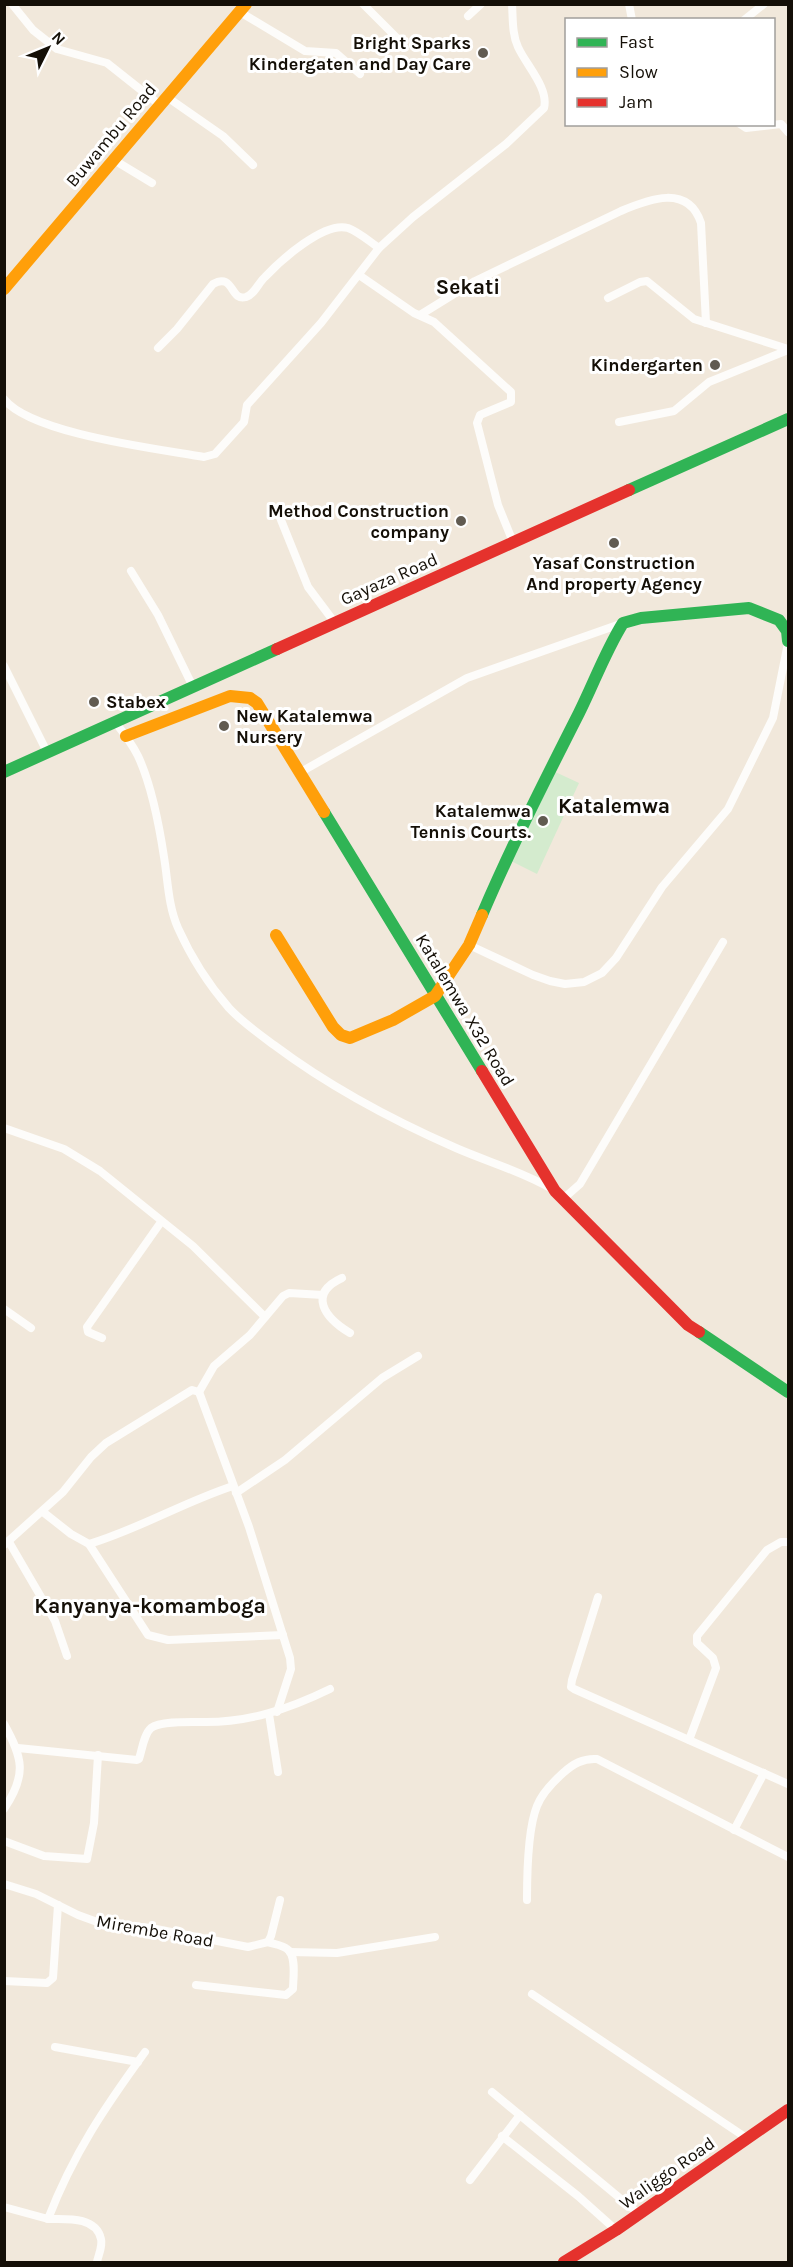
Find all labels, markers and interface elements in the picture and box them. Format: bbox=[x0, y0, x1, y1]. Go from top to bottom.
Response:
north arrow bbox=[18, 18, 78, 78]
legend bbox=[565, 18, 775, 126]
text: N bbox=[48, 27, 69, 49]
text: Fast bbox=[619, 31, 654, 53]
place label: Bright Sparks Kindergaten and Day Care bbox=[249, 32, 471, 75]
marker: Bright Sparks Kindergaten and Day Care bbox=[476, 46, 490, 60]
text: Slow bbox=[619, 61, 658, 83]
street label: Buwambu Road bbox=[61, 78, 161, 192]
text: Jam bbox=[619, 91, 653, 113]
district label: Sekati bbox=[436, 275, 500, 299]
place label: Kindergarten bbox=[591, 354, 703, 376]
marker: Kindergarten bbox=[708, 358, 722, 372]
place label: Method Construction company bbox=[268, 500, 449, 543]
marker: Method Construction company bbox=[454, 514, 468, 528]
marker: Yasaf Construction And property Agency bbox=[607, 536, 621, 550]
street label: Gayaza Road bbox=[337, 548, 441, 610]
place label: Yasaf Construction And property Agency bbox=[526, 552, 702, 595]
place label: Stabex bbox=[106, 691, 166, 713]
marker: Stabex bbox=[87, 695, 101, 709]
place label: New Katalemwa Nursery bbox=[236, 705, 373, 748]
marker: New Katalemwa Nursery bbox=[217, 719, 231, 733]
district label: Katalemwa bbox=[558, 794, 670, 818]
place label: Katalemwa Tennis Courts. bbox=[411, 800, 531, 843]
marker: Katalemwa Tennis Courts. bbox=[536, 814, 550, 828]
street label: Katalemwa X32 Road bbox=[411, 930, 519, 1090]
district label: Kanyanya-komamboga bbox=[34, 1594, 266, 1618]
street label: Mirembe Road bbox=[95, 1910, 215, 1952]
street label: Waliggo Road bbox=[615, 2132, 719, 2214]

